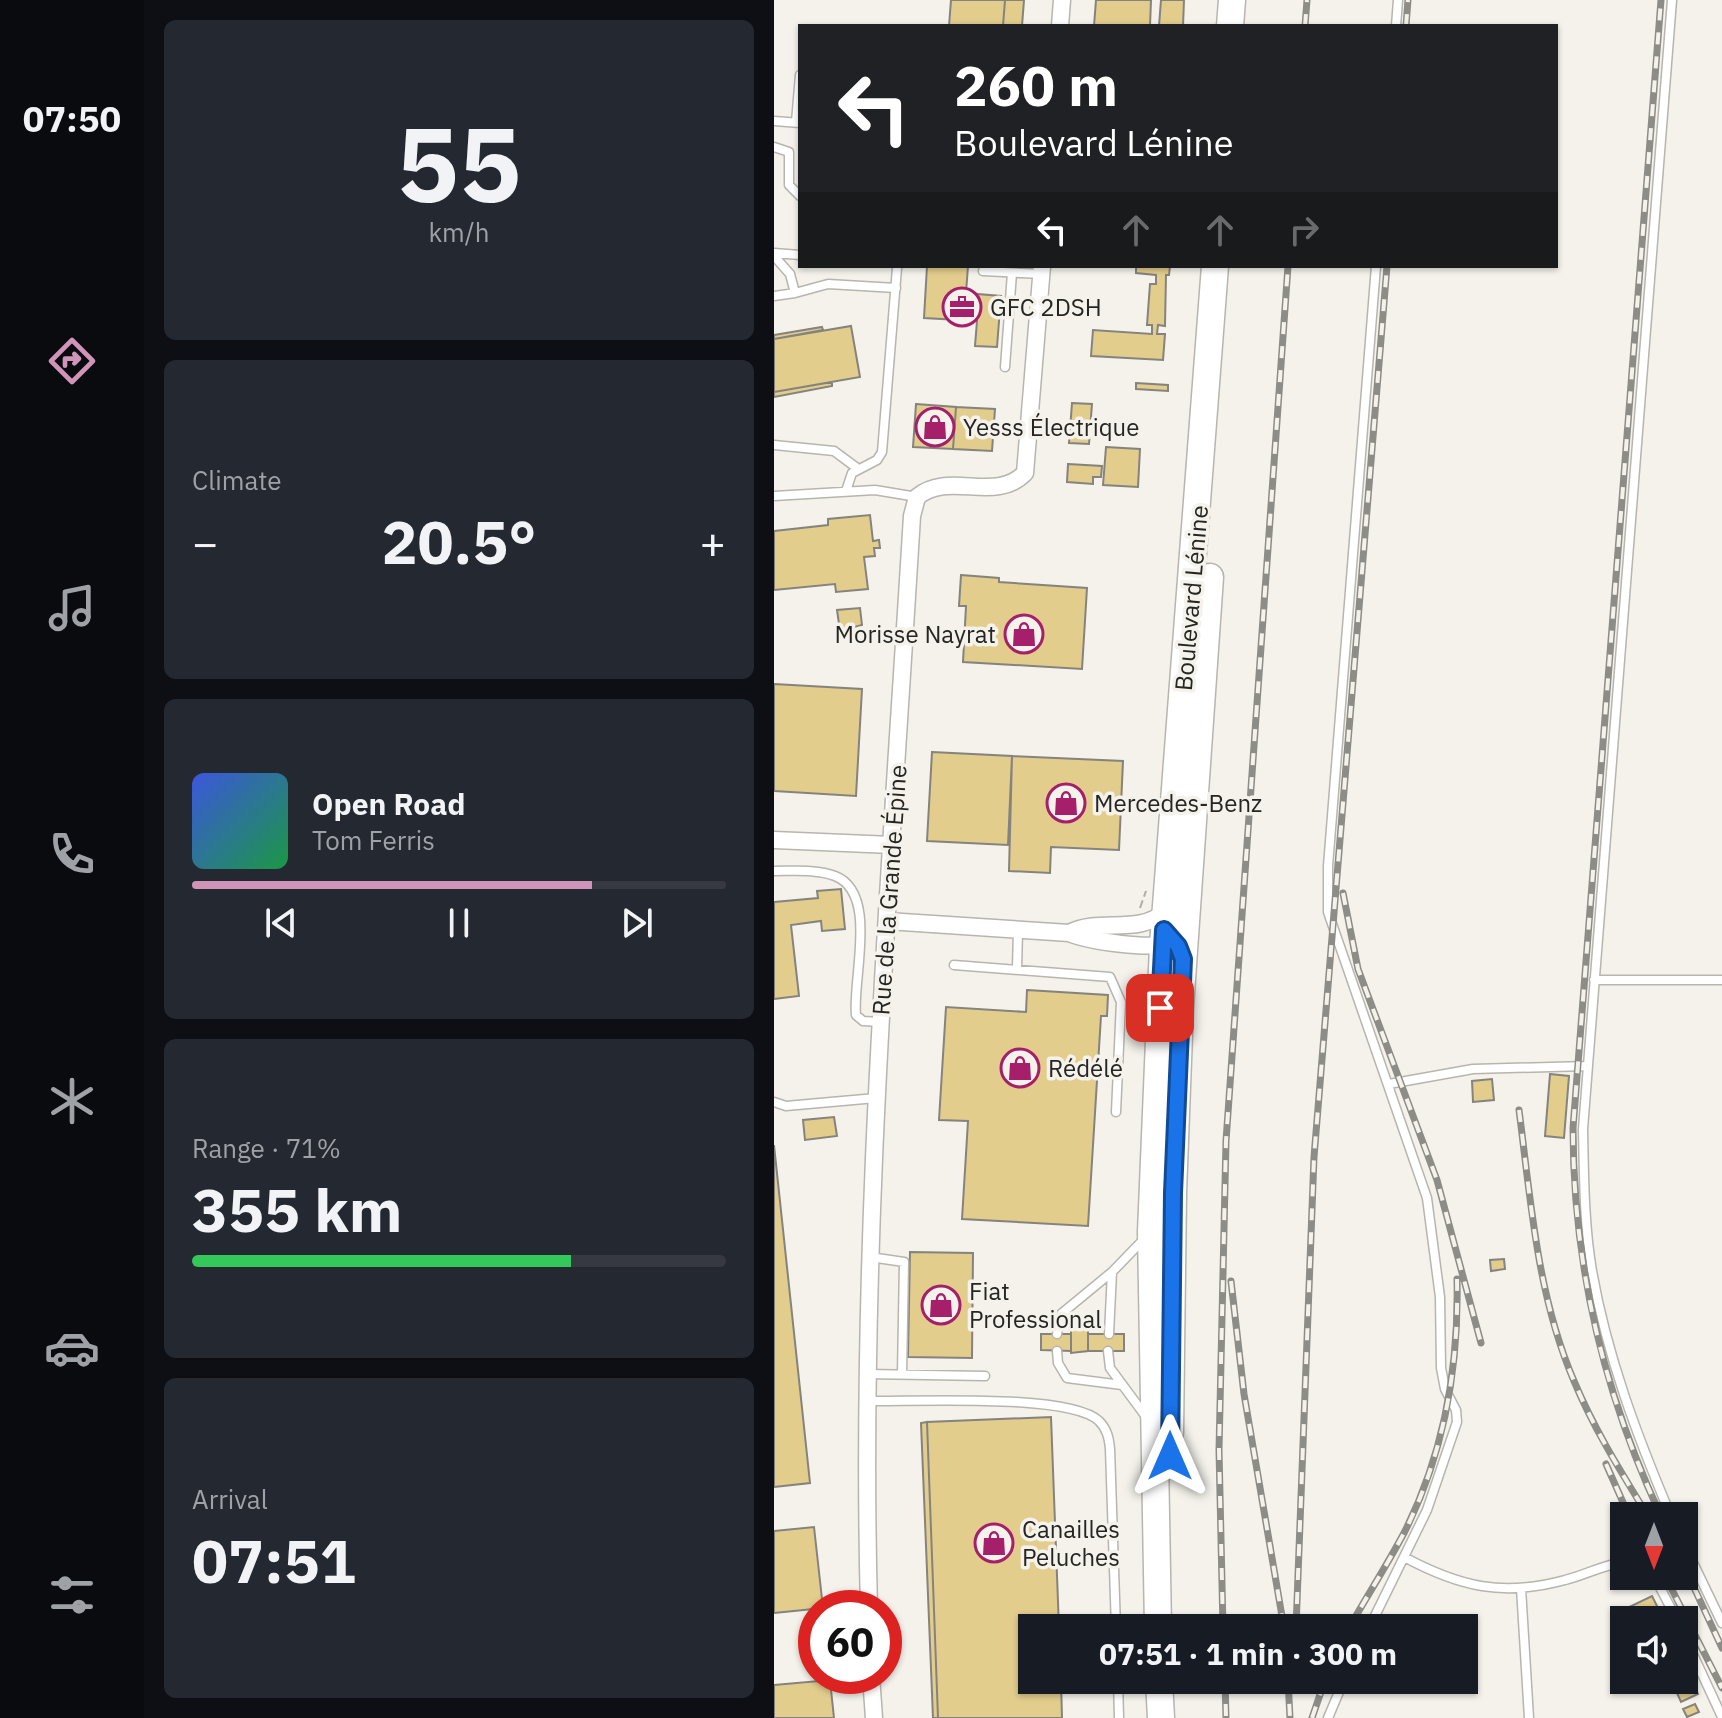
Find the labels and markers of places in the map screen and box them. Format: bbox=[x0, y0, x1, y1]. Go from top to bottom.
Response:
office icon: GFC 2DSH bbox=[941, 286, 983, 328]
place label: GFC 2DSH bbox=[990, 291, 1102, 323]
shop icon: Yesss Électrique bbox=[914, 406, 956, 448]
place label: Yesss Électrique bbox=[963, 411, 1139, 443]
shop icon: Morisse Nayrat bbox=[1003, 613, 1045, 655]
place label: Morisse Nayrat bbox=[835, 618, 996, 650]
shop icon: Mercedes-Benz bbox=[1045, 782, 1087, 824]
place label: Mercedes-Benz bbox=[1094, 787, 1262, 819]
pin bbox=[1126, 974, 1194, 1042]
shop icon: Rédélé bbox=[999, 1047, 1041, 1089]
place label: Rédélé bbox=[1048, 1052, 1123, 1084]
place label: Fiat Professional bbox=[969, 1275, 1102, 1335]
shop icon: Fiat Professional bbox=[920, 1284, 962, 1326]
place label: Canailles Peluches bbox=[1022, 1513, 1120, 1573]
shop icon: Canailles Peluches bbox=[973, 1522, 1015, 1564]

